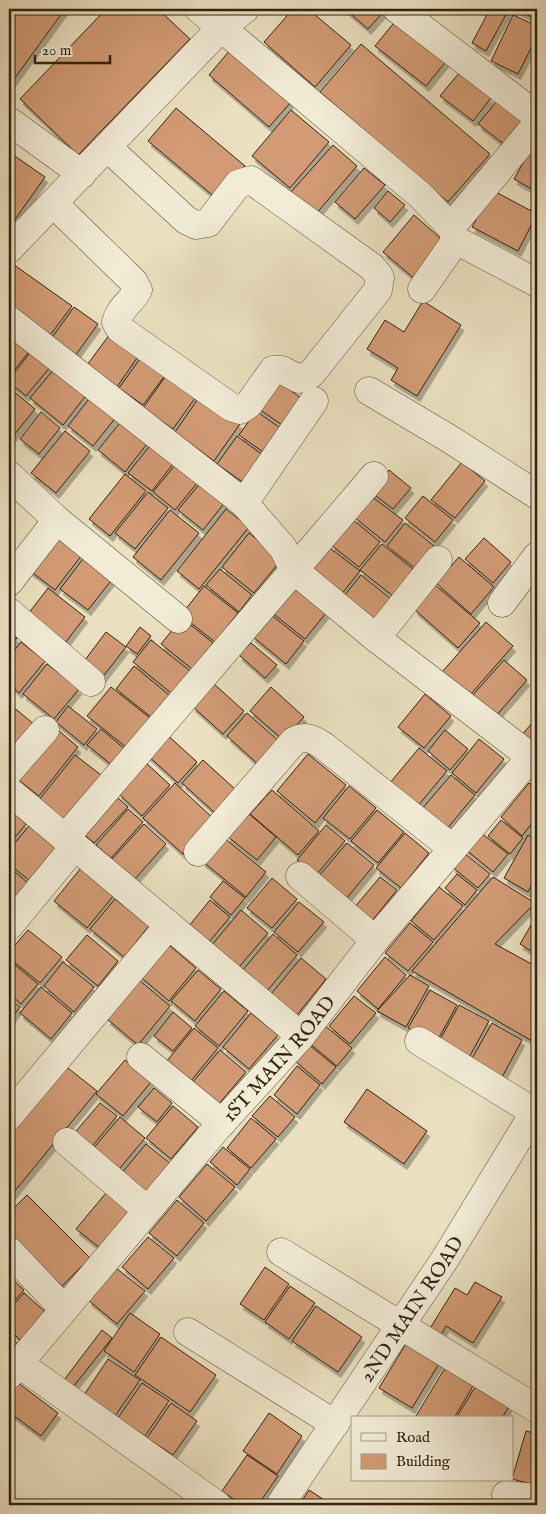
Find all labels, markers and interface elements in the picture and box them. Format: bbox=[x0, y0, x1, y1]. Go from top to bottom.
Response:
scale bar bbox=[35, 32, 110, 64]
text: 20 m bbox=[42, 41, 72, 60]
street label: 1ST MAIN ROAD bbox=[218, 991, 342, 1128]
street label: 2ND MAIN ROAD bbox=[355, 1232, 470, 1388]
legend bbox=[351, 1416, 514, 1482]
text: Road bbox=[396, 1428, 431, 1447]
text: Building bbox=[396, 1452, 451, 1471]

